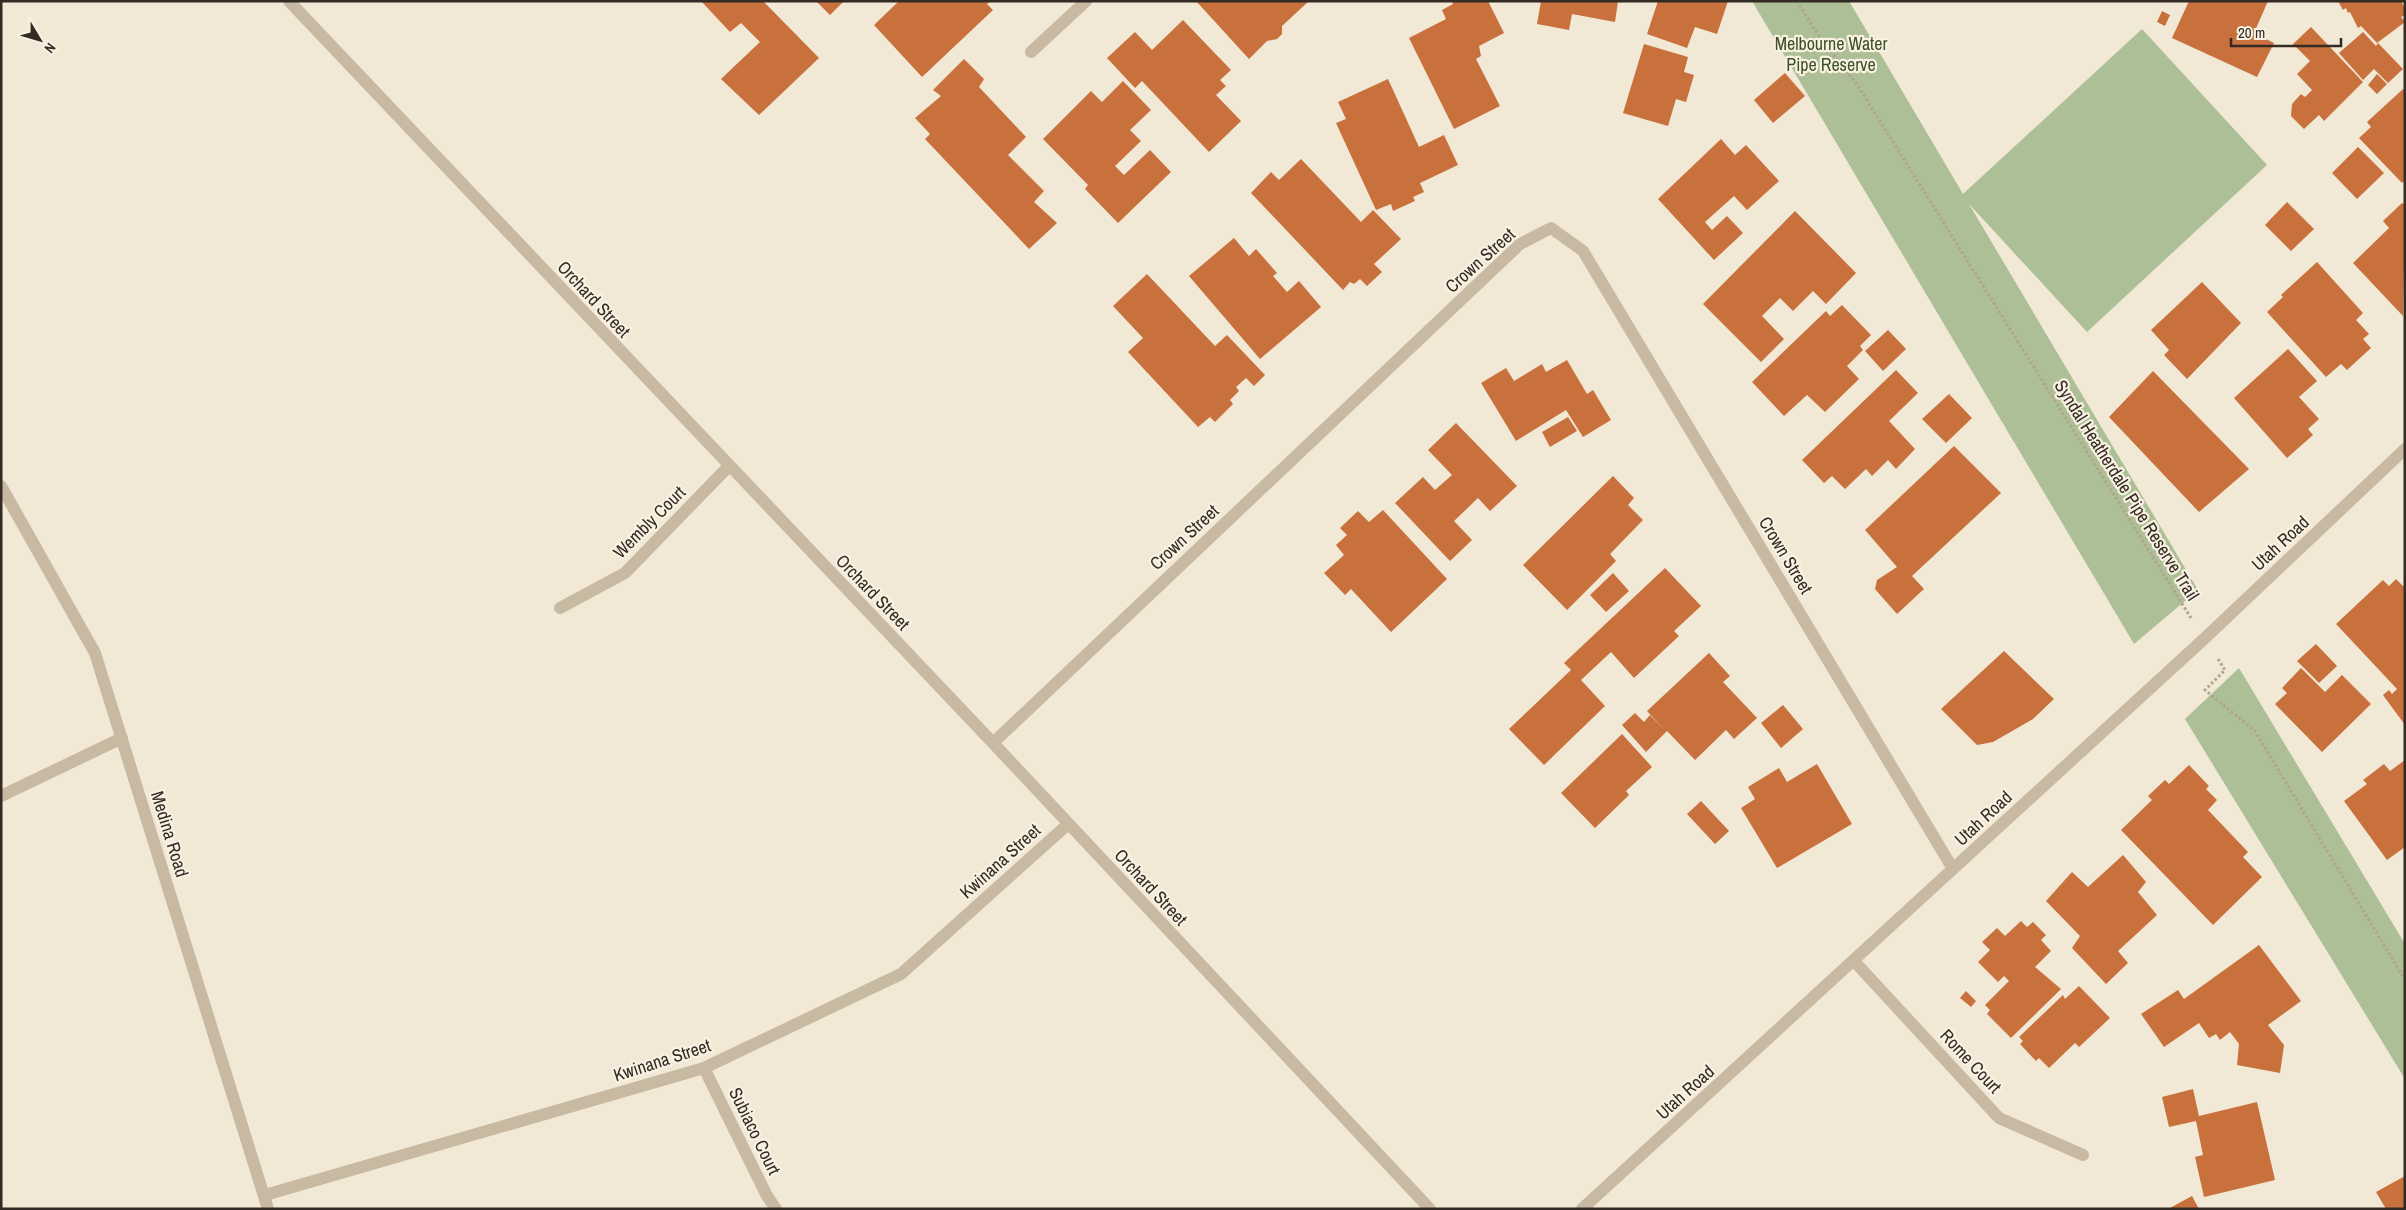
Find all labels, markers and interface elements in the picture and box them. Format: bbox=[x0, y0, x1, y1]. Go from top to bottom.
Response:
north arrow bbox=[15, 15, 65, 65]
scale bar bbox=[2231, 15, 2341, 47]
text: 20 m bbox=[2238, 22, 2265, 43]
park label: Melbourne Water Pipe Reserve bbox=[1775, 31, 1887, 77]
text: N bbox=[41, 39, 60, 57]
street label: Crown Street bbox=[1440, 222, 1520, 298]
street label: Orchard Street bbox=[552, 255, 636, 343]
street label: Syndal Heatherdale Pipe Reserve Trail bbox=[2049, 375, 2205, 605]
street label: Wembly Court bbox=[607, 480, 691, 564]
street label: Crown Street bbox=[1144, 498, 1224, 576]
street label: Utah Road bbox=[2246, 510, 2314, 576]
street label: Crown Street bbox=[1753, 512, 1819, 598]
street label: Orchard Street bbox=[830, 548, 916, 636]
street label: Utah Road bbox=[1949, 785, 2017, 851]
street label: Medina Road bbox=[145, 788, 195, 880]
street label: Kwinana Street bbox=[954, 818, 1046, 904]
street label: Orchard Street bbox=[1109, 843, 1193, 931]
street label: Rome Court bbox=[1935, 1023, 2007, 1099]
street label: Kwinana Street bbox=[610, 1033, 714, 1087]
street label: Utah Road bbox=[1650, 1059, 1720, 1125]
street label: Subiaco Court bbox=[723, 1083, 787, 1179]

